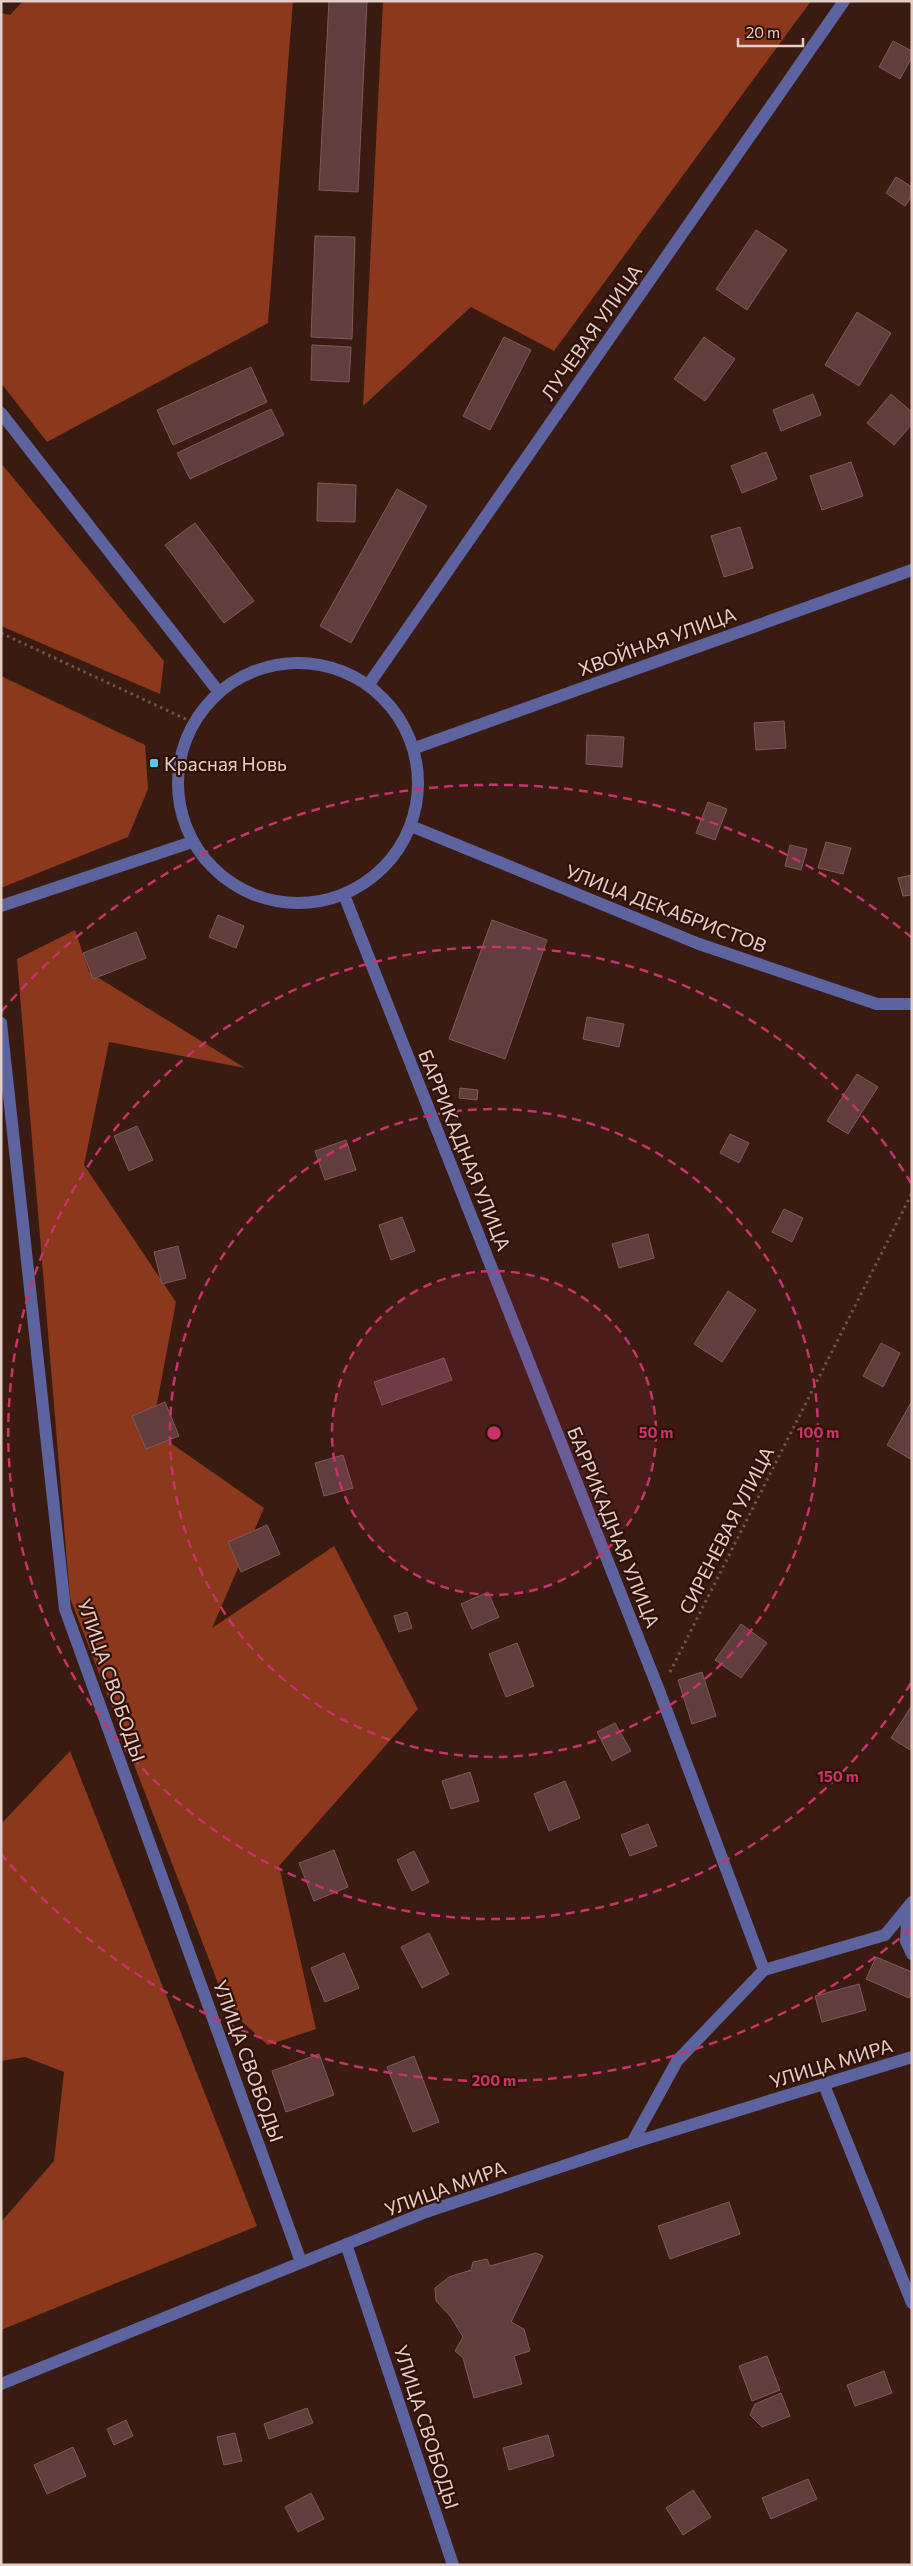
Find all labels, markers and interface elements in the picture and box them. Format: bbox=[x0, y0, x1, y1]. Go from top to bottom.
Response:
scale bar bbox=[738, 15, 803, 47]
text: 20 m bbox=[746, 23, 780, 41]
street label: ЛУЧЕВАЯ УЛИЦА bbox=[536, 260, 646, 404]
street label: ХВОЙНАЯ УЛИЦА bbox=[575, 602, 739, 680]
place label: Красная Новь bbox=[164, 752, 287, 775]
marker: Красная Новь bbox=[148, 757, 160, 769]
street label: УЛИЦА ДЕКАБРИСТОВ bbox=[562, 859, 770, 957]
street label: БАРРИКАДНАЯ УЛИЦА bbox=[414, 1046, 516, 1254]
street label: БАРРИКАДНАЯ УЛИЦА bbox=[563, 1423, 665, 1631]
text: 50 m bbox=[639, 1423, 673, 1441]
text: 100 m bbox=[797, 1423, 839, 1441]
centre of rings bbox=[485, 1424, 503, 1442]
street label: СИРЕНЕВАЯ УЛИЦА bbox=[674, 1442, 778, 1618]
street label: УЛИЦА СВОБОДЫ bbox=[73, 1596, 151, 1764]
text: 150 m bbox=[817, 1767, 859, 1785]
street label: УЛИЦА СВОБОДЫ bbox=[209, 1977, 289, 2145]
street label: УЛИЦА МИРА bbox=[767, 2033, 895, 2093]
text: 200 m bbox=[472, 2071, 516, 2089]
street label: УЛИЦА МИРА bbox=[381, 2155, 509, 2221]
street label: УЛИЦА СВОБОДЫ bbox=[390, 2342, 464, 2512]

